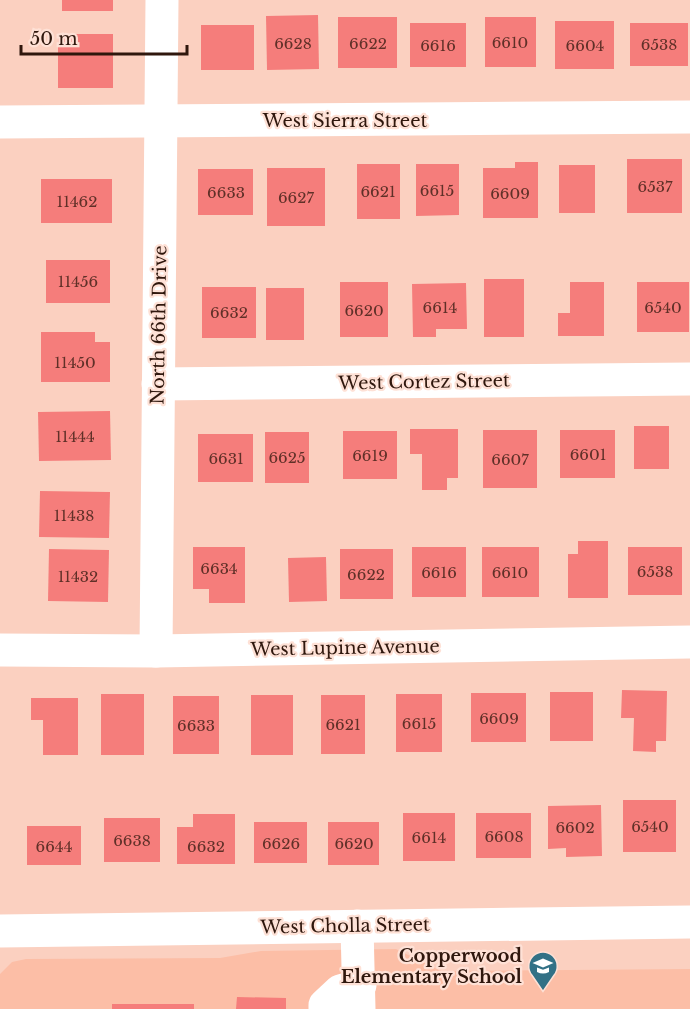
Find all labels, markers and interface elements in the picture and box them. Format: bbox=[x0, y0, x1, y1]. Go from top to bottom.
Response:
scale bar bbox=[21, 18, 188, 56]
text: 50 m bbox=[30, 28, 78, 50]
house number: 6610 bbox=[492, 33, 528, 52]
house number: 6628 bbox=[274, 34, 312, 53]
house number: 6622 bbox=[349, 34, 387, 53]
house number: 6538 bbox=[641, 35, 677, 54]
house number: 6616 bbox=[420, 36, 456, 55]
house number: 6604 bbox=[566, 36, 604, 55]
street label: West Sierra Street bbox=[262, 110, 427, 132]
house number: 6537 bbox=[638, 177, 673, 196]
house number: 6615 bbox=[420, 181, 454, 200]
house number: 6621 bbox=[360, 182, 396, 201]
house number: 6633 bbox=[207, 183, 245, 202]
house number: 6609 bbox=[490, 184, 530, 203]
house number: 6627 bbox=[278, 188, 314, 207]
house number: 11462 bbox=[56, 192, 98, 211]
street label: North 66th Drive bbox=[147, 245, 171, 405]
house number: 11456 bbox=[58, 272, 98, 291]
house number: 6614 bbox=[423, 298, 457, 317]
house number: 6540 bbox=[644, 298, 682, 317]
house number: 6620 bbox=[344, 301, 384, 320]
house number: 6632 bbox=[210, 303, 248, 322]
house number: 11450 bbox=[54, 353, 96, 372]
street label: West Cortez Street bbox=[337, 370, 510, 395]
house number: 11444 bbox=[55, 427, 95, 446]
house number: 6601 bbox=[570, 445, 606, 464]
house number: 6619 bbox=[352, 446, 388, 465]
house number: 6625 bbox=[268, 448, 306, 467]
house number: 6631 bbox=[208, 449, 244, 468]
house number: 6607 bbox=[491, 450, 529, 469]
house number: 11438 bbox=[54, 506, 94, 525]
house number: 6634 bbox=[200, 559, 238, 578]
house number: 6538 bbox=[637, 562, 673, 581]
house number: 6616 bbox=[421, 563, 457, 582]
house number: 6610 bbox=[492, 563, 528, 582]
house number: 6622 bbox=[347, 565, 385, 584]
house number: 11432 bbox=[58, 567, 98, 586]
street label: West Lupine Avenue bbox=[249, 635, 440, 661]
house number: 6609 bbox=[479, 709, 519, 728]
house number: 6615 bbox=[402, 714, 436, 733]
house number: 6621 bbox=[325, 715, 361, 734]
house number: 6633 bbox=[177, 716, 215, 735]
house number: 6540 bbox=[631, 817, 669, 836]
house number: 6602 bbox=[555, 818, 595, 837]
house number: 6608 bbox=[484, 827, 524, 846]
house number: 6614 bbox=[412, 828, 446, 847]
house number: 6638 bbox=[113, 831, 151, 850]
house number: 6626 bbox=[262, 834, 300, 853]
house number: 6620 bbox=[334, 834, 374, 853]
house number: 6644 bbox=[36, 837, 72, 856]
house number: 6632 bbox=[187, 837, 225, 856]
street label: West Cholla Street bbox=[259, 914, 430, 938]
place label: Copperwood Elementary School bbox=[341, 945, 523, 988]
school or university icon: Copperwood Elementary School bbox=[527, 950, 559, 992]

